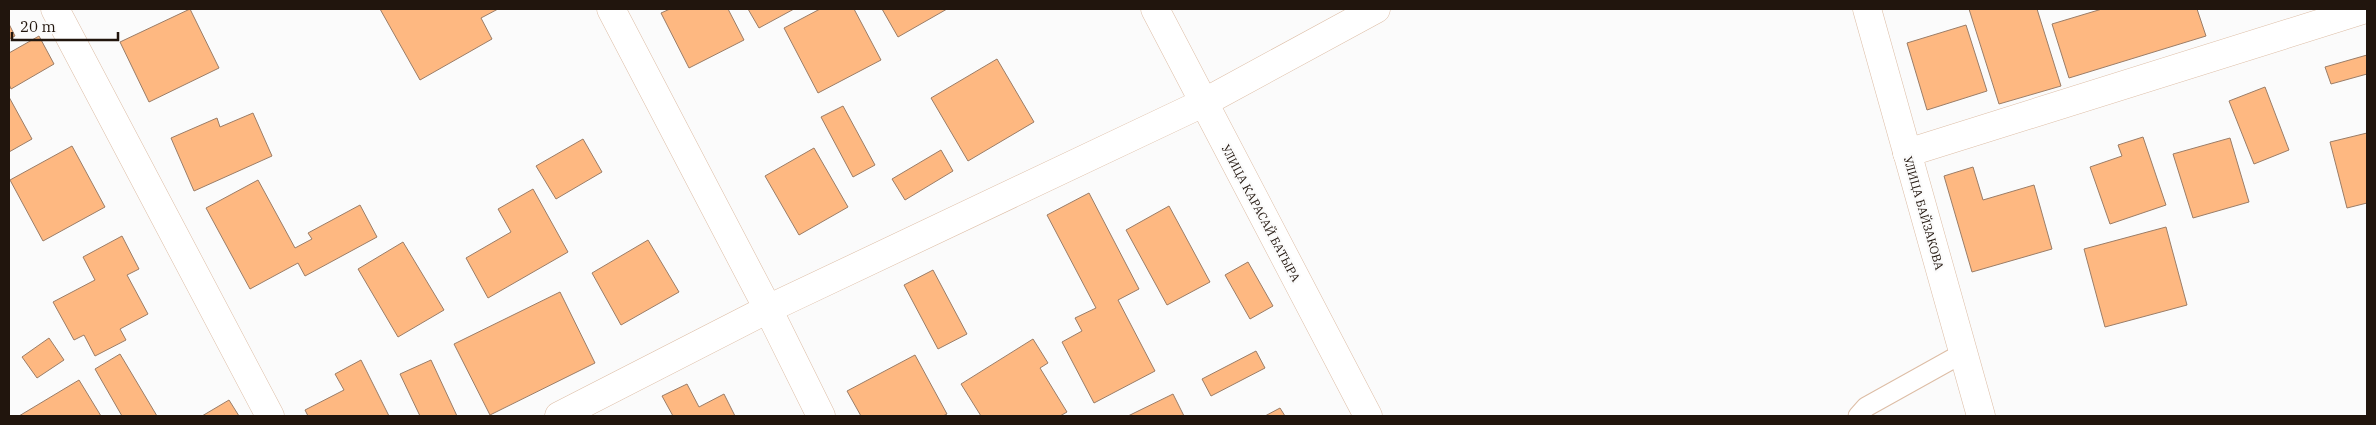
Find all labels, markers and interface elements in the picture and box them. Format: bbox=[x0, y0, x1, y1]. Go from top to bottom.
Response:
scale bar bbox=[12, 10, 119, 42]
text: 20 m bbox=[20, 17, 56, 36]
street label: УЛИЦА КАРАСАЙ БАТЫРА bbox=[1218, 142, 1304, 285]
street label: УЛИЦА БАЙЗАКОВА bbox=[1901, 154, 1948, 272]

